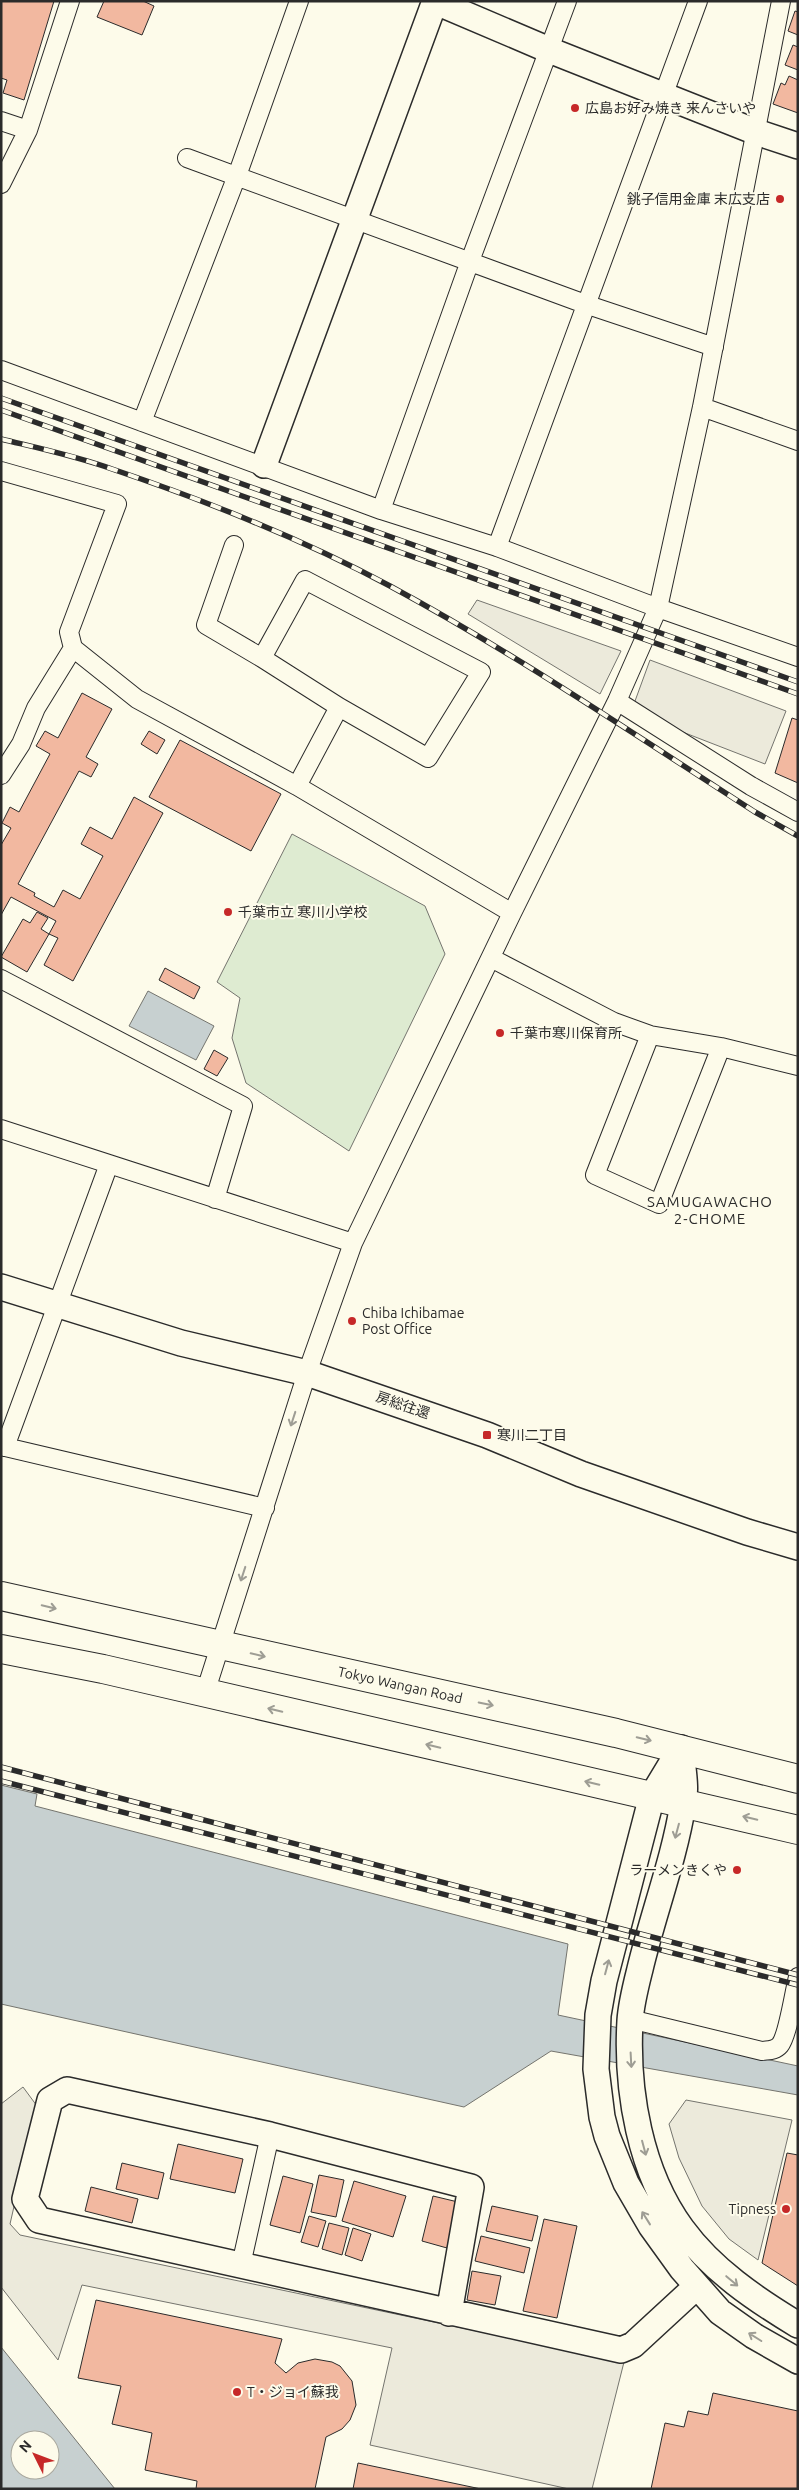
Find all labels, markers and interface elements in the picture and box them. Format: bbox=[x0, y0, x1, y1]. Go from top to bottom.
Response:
place label: 広島お好み焼き 来んさいや bbox=[585, 100, 756, 116]
marker: 広島お好み焼き 来んさいや bbox=[569, 102, 581, 114]
place label: 銚子信用金庫 末広支店 bbox=[627, 191, 770, 207]
marker: 銚子信用金庫 末広支店 bbox=[774, 193, 786, 205]
place label: 千葉市立 寒川小学校 bbox=[238, 904, 367, 920]
marker: 千葉市立 寒川小学校 bbox=[222, 906, 234, 918]
place label: 千葉市寒川保育所 bbox=[510, 1025, 622, 1041]
marker: 千葉市寒川保育所 bbox=[494, 1027, 506, 1039]
district label: SAMUGAWACHO 2-CHOME bbox=[647, 1193, 773, 1227]
place label: Chiba Ichibamae Post Office bbox=[362, 1305, 464, 1337]
marker: Chiba Ichibamae Post Office bbox=[346, 1315, 358, 1327]
street label: 房総往還 bbox=[374, 1388, 432, 1422]
one-way arrow bbox=[287, 1411, 297, 1427]
place label: 寒川二丁目 bbox=[497, 1427, 567, 1443]
marker: 寒川二丁目 bbox=[481, 1429, 493, 1441]
one-way arrow bbox=[238, 1566, 248, 1582]
one-way arrow bbox=[40, 1603, 56, 1612]
one-way arrow bbox=[250, 1651, 266, 1660]
street label: Tokyo Wangan Road bbox=[336, 1663, 464, 1707]
one-way arrow bbox=[477, 1700, 493, 1709]
one-way arrow bbox=[268, 1705, 284, 1714]
one-way arrow bbox=[636, 1735, 652, 1744]
one-way arrow bbox=[426, 1741, 442, 1750]
one-way arrow bbox=[584, 1778, 600, 1787]
one-way arrow bbox=[743, 1813, 759, 1822]
one-way arrow bbox=[671, 1822, 681, 1838]
place label: ラーメンきくや bbox=[630, 1862, 727, 1878]
marker: ラーメンきくや bbox=[731, 1864, 743, 1876]
one-way arrow bbox=[603, 1959, 613, 1975]
one-way arrow bbox=[626, 2052, 635, 2068]
one-way arrow bbox=[640, 2139, 650, 2155]
place label: Tipness bbox=[728, 2201, 776, 2217]
marker: Tipness bbox=[780, 2203, 792, 2215]
one-way arrow bbox=[641, 2212, 651, 2226]
one-way arrow bbox=[726, 2275, 739, 2286]
one-way arrow bbox=[749, 2331, 763, 2341]
place label: T・ジョイ蘇我 bbox=[247, 2384, 339, 2400]
marker: T・ジョイ蘇我 bbox=[231, 2386, 243, 2398]
north arrow bbox=[10, 2430, 60, 2480]
text: N bbox=[16, 2437, 35, 2456]

